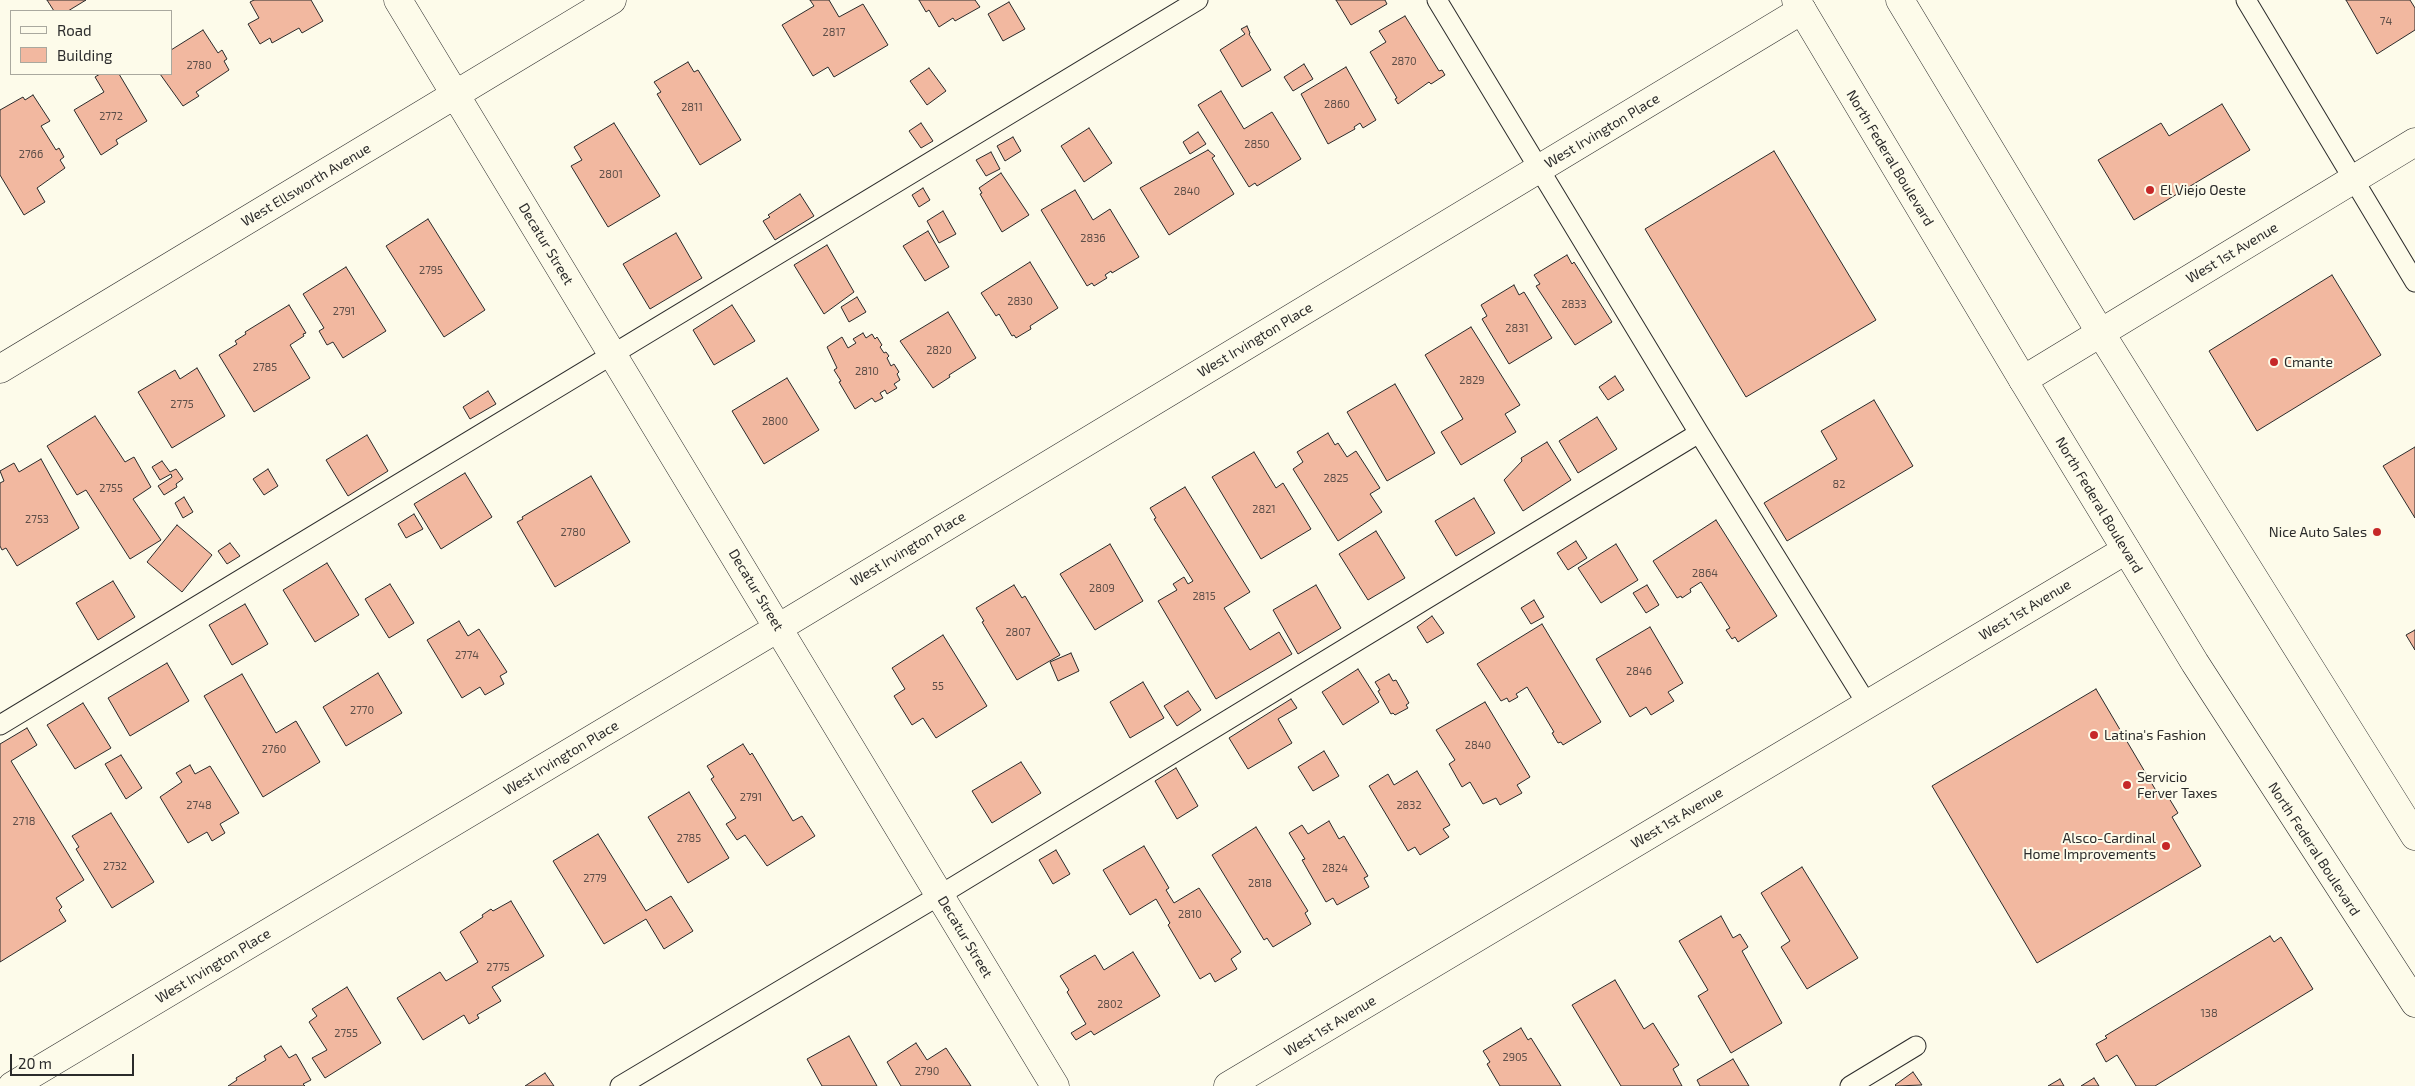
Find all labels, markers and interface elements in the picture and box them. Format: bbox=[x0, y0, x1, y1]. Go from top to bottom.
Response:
legend bbox=[10, 10, 172, 75]
house number: 74 bbox=[2380, 14, 2392, 28]
text: Road bbox=[57, 21, 92, 39]
house number: 2817 bbox=[823, 25, 845, 39]
text: Building bbox=[57, 46, 112, 64]
house number: 2870 bbox=[1391, 54, 1417, 68]
house number: 2780 bbox=[186, 58, 212, 72]
street label: North Federal Boulevard bbox=[1843, 87, 1937, 229]
street label: West Irvington Place bbox=[1541, 90, 1663, 172]
house number: 2860 bbox=[1324, 97, 1350, 111]
house number: 2811 bbox=[681, 100, 703, 114]
house number: 2772 bbox=[99, 109, 123, 123]
house number: 2850 bbox=[1244, 137, 1270, 151]
street label: West Ellsworth Avenue bbox=[238, 140, 374, 230]
house number: 2766 bbox=[19, 147, 43, 161]
house number: 2801 bbox=[599, 167, 623, 181]
place label: El Viejo Oeste bbox=[2160, 182, 2246, 198]
house number: 2840 bbox=[1174, 184, 1200, 198]
marker: El Viejo Oeste bbox=[2144, 184, 2156, 196]
street label: Decatur Street bbox=[515, 200, 577, 288]
street label: West 1st Avenue bbox=[2183, 219, 2281, 287]
house number: 2836 bbox=[1080, 231, 1106, 245]
house number: 2795 bbox=[419, 263, 443, 277]
house number: 2830 bbox=[1007, 294, 1033, 308]
house number: 2833 bbox=[1561, 297, 1587, 311]
street label: West Irvington Place bbox=[1194, 299, 1316, 381]
house number: 2791 bbox=[333, 304, 355, 318]
house number: 2831 bbox=[1505, 321, 1529, 335]
house number: 2820 bbox=[926, 343, 952, 357]
place label: Cmante bbox=[2284, 354, 2333, 370]
marker: Cmante bbox=[2268, 356, 2280, 368]
house number: 2785 bbox=[253, 360, 277, 374]
house number: 2810 bbox=[855, 364, 879, 378]
house number: 2829 bbox=[1459, 373, 1485, 387]
house number: 2775 bbox=[170, 397, 194, 411]
house number: 2800 bbox=[762, 414, 788, 428]
street label: North Federal Boulevard bbox=[2052, 434, 2146, 576]
house number: 2825 bbox=[1324, 471, 1348, 485]
house number: 82 bbox=[1833, 477, 1845, 491]
house number: 2755 bbox=[99, 481, 123, 495]
house number: 2821 bbox=[1252, 502, 1276, 516]
street label: West Irvington Place bbox=[847, 508, 969, 590]
house number: 2753 bbox=[25, 512, 49, 526]
place label: Nice Auto Sales bbox=[2269, 524, 2367, 540]
house number: 2780 bbox=[560, 525, 586, 539]
marker: Nice Auto Sales bbox=[2371, 526, 2383, 538]
street label: Decatur Street bbox=[725, 546, 787, 634]
house number: 2864 bbox=[1692, 566, 1718, 580]
street label: West 1st Avenue bbox=[1976, 576, 2074, 644]
house number: 2809 bbox=[1089, 581, 1115, 595]
house number: 2815 bbox=[1192, 589, 1216, 603]
house number: 2807 bbox=[1005, 625, 1031, 639]
house number: 2774 bbox=[455, 648, 479, 662]
house number: 2846 bbox=[1626, 664, 1652, 678]
house number: 55 bbox=[932, 679, 944, 693]
house number: 2770 bbox=[350, 703, 374, 717]
street label: West Irvington Place bbox=[500, 717, 622, 799]
place label: Latina's Fashion bbox=[2104, 727, 2206, 743]
marker: Latina's Fashion bbox=[2088, 729, 2100, 741]
house number: 2840 bbox=[1465, 738, 1491, 752]
house number: 2760 bbox=[262, 742, 286, 756]
place label: Servicio Ferver Taxes bbox=[2137, 769, 2217, 802]
marker: Servicio Ferver Taxes bbox=[2121, 779, 2133, 791]
street label: North Federal Boulevard bbox=[2265, 779, 2363, 919]
street label: West 1st Avenue bbox=[1628, 784, 1726, 852]
house number: 2791 bbox=[740, 790, 762, 804]
house number: 2748 bbox=[186, 798, 212, 812]
house number: 2832 bbox=[1396, 798, 1422, 812]
house number: 2718 bbox=[13, 814, 35, 828]
place label: Alsco-Cardinal Home Improvements bbox=[2023, 830, 2156, 862]
house number: 2785 bbox=[677, 831, 701, 845]
marker: Alsco-Cardinal Home Improvements bbox=[2160, 840, 2172, 852]
house number: 2732 bbox=[103, 859, 127, 873]
house number: 2824 bbox=[1322, 861, 1348, 875]
house number: 2779 bbox=[583, 871, 607, 885]
house number: 2818 bbox=[1248, 876, 1272, 890]
street label: Decatur Street bbox=[934, 893, 996, 981]
house number: 2810 bbox=[1178, 907, 1202, 921]
street label: West Irvington Place bbox=[152, 925, 274, 1007]
house number: 2775 bbox=[486, 960, 510, 974]
street label: West 1st Avenue bbox=[1281, 992, 1379, 1060]
house number: 2802 bbox=[1097, 997, 1123, 1011]
house number: 138 bbox=[2200, 1006, 2218, 1020]
house number: 2755 bbox=[334, 1026, 358, 1040]
scale bar bbox=[12, 1044, 136, 1076]
house number: 2905 bbox=[1502, 1050, 1528, 1064]
text: 20 m bbox=[18, 1054, 52, 1072]
house number: 2790 bbox=[915, 1064, 939, 1078]

